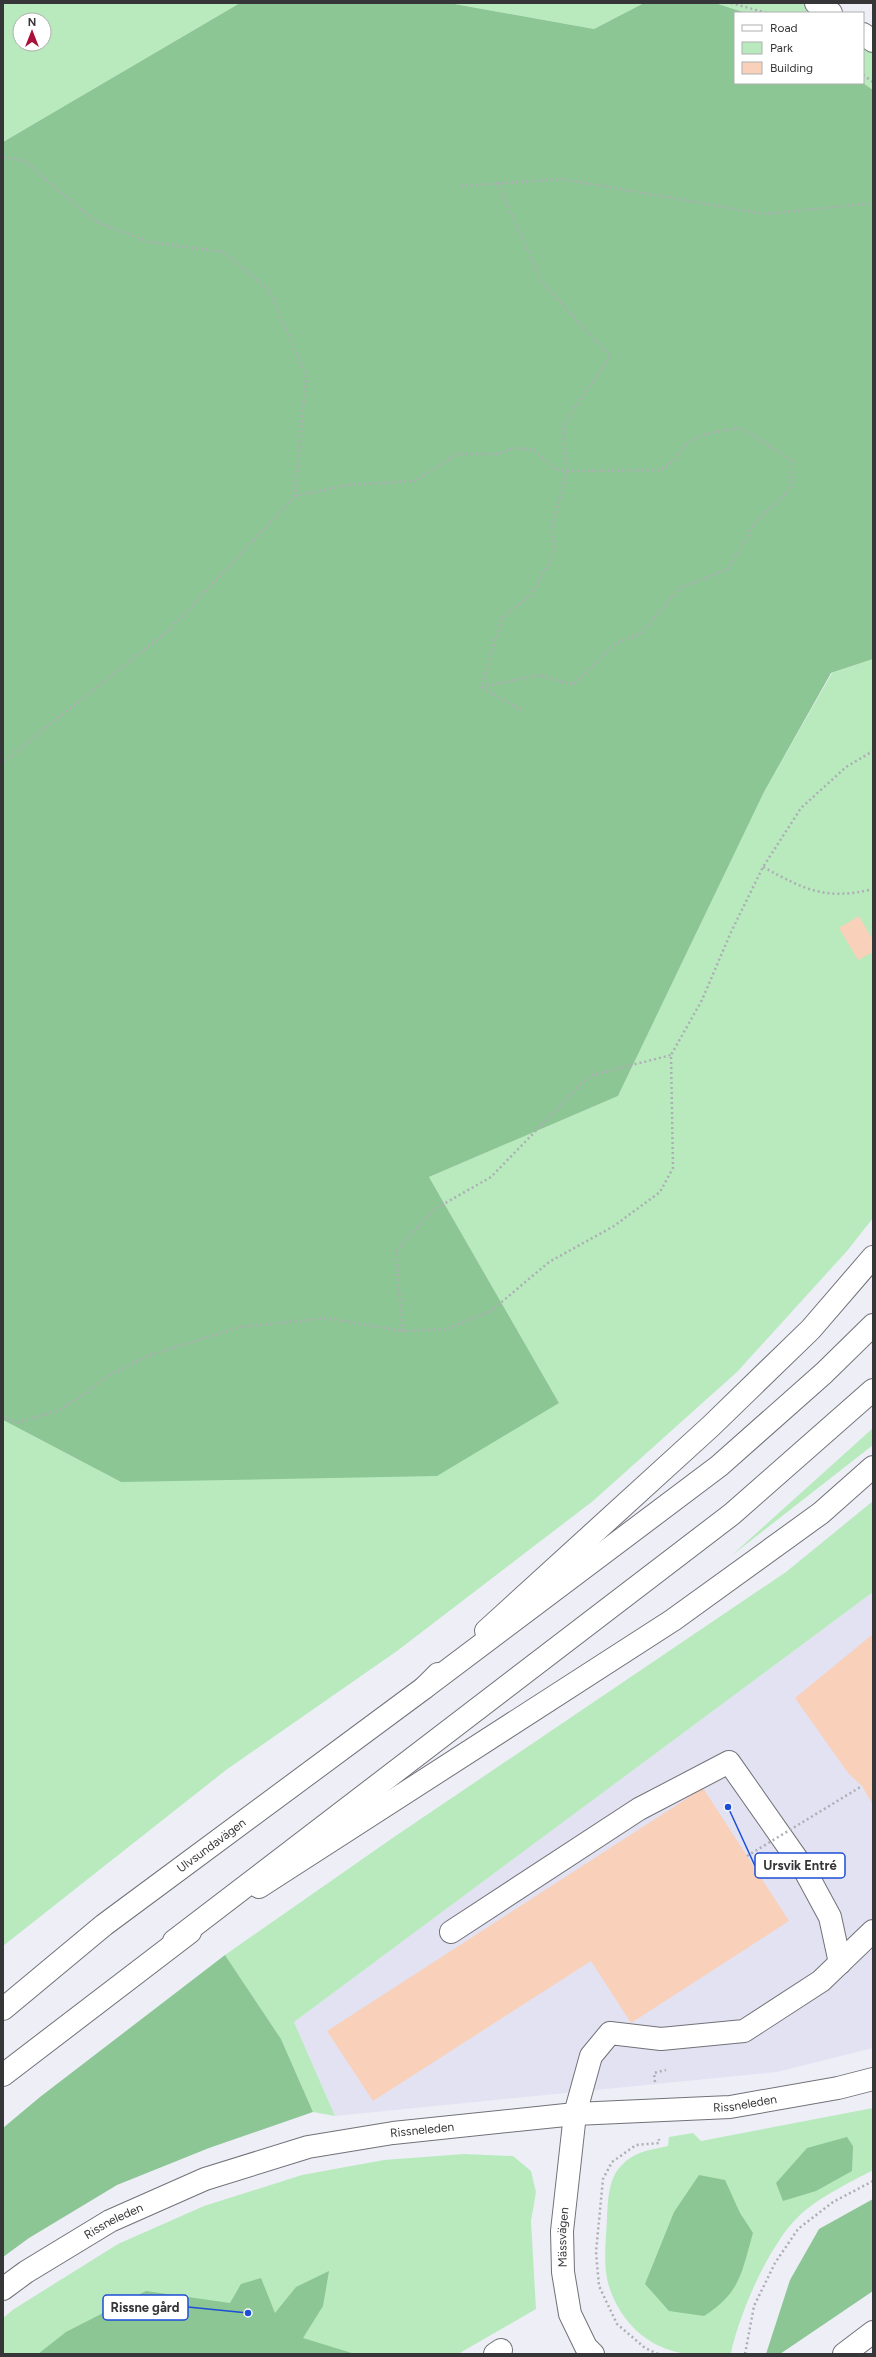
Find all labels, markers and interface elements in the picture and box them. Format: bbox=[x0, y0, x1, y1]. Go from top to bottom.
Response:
north arrow bbox=[12, 12, 52, 52]
legend bbox=[734, 12, 864, 84]
text: N bbox=[28, 16, 36, 29]
text: Road bbox=[770, 21, 798, 35]
text: Park bbox=[770, 41, 793, 55]
text: Building bbox=[770, 61, 813, 75]
street label: Ulvsundavägen bbox=[174, 1815, 249, 1876]
callout: Ursvik Entré bbox=[755, 1853, 845, 1878]
text: Ursvik Entré bbox=[763, 1858, 837, 1873]
street label: Rissneleden bbox=[713, 2092, 778, 2115]
street label: Rissneleden bbox=[389, 2120, 455, 2140]
street label: Rissneleden bbox=[82, 2200, 145, 2242]
street label: Mässvägen bbox=[555, 2206, 572, 2267]
callout: Rissne gård bbox=[103, 2295, 188, 2320]
text: Rissne gård bbox=[111, 2300, 179, 2315]

